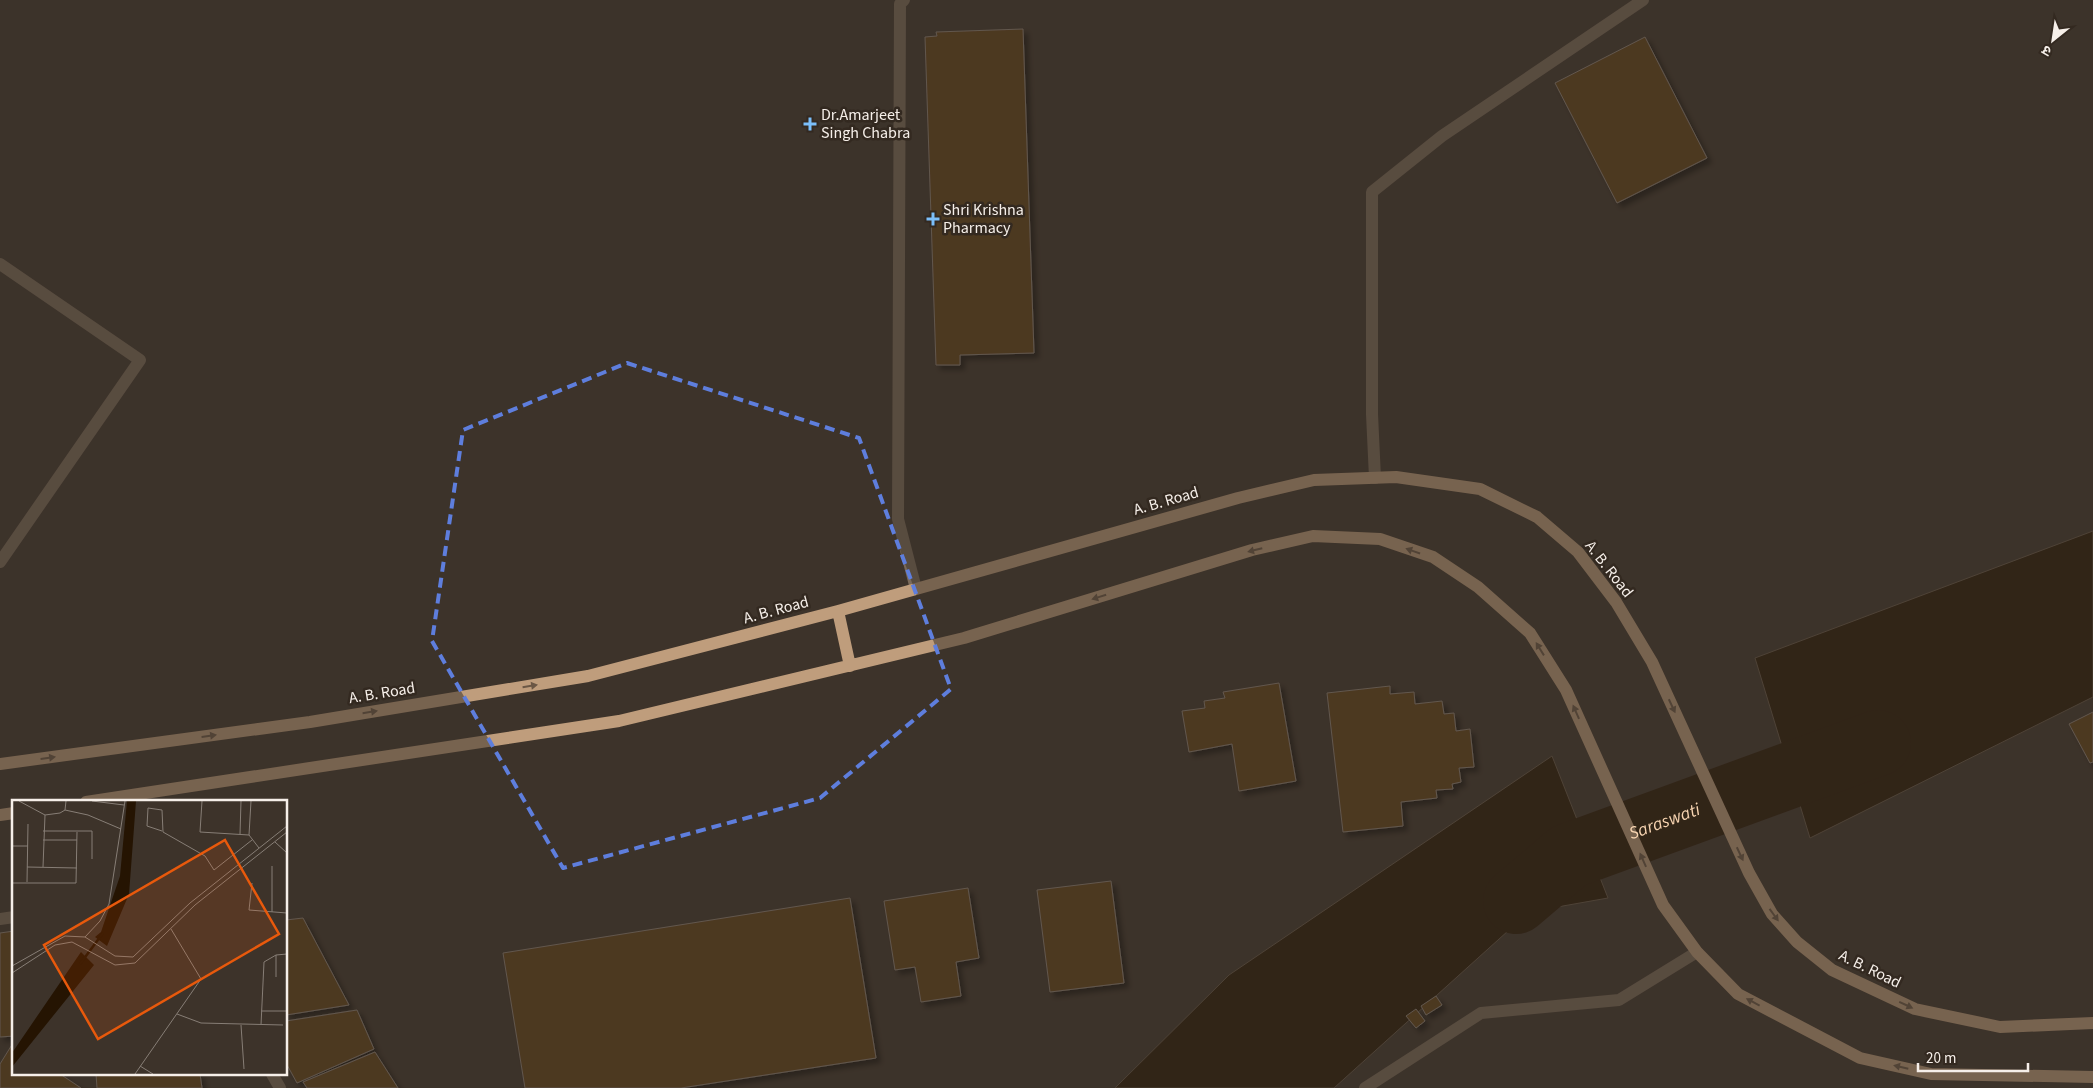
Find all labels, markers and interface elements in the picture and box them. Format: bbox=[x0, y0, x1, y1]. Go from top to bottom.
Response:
north arrow bbox=[2028, 15, 2078, 65]
text: उ bbox=[2038, 39, 2056, 61]
place label: Dr.Amarjeet Singh Chabra bbox=[821, 104, 910, 144]
marker: Dr.Amarjeet Singh Chabra bbox=[803, 117, 817, 131]
place label: Shri Krishna Pharmacy bbox=[943, 199, 1024, 239]
marker: Shri Krishna Pharmacy bbox=[927, 213, 939, 225]
street label: A. B. Road bbox=[1131, 481, 1201, 521]
street label: A. B. Road bbox=[1580, 536, 1638, 602]
one-way arrow bbox=[1247, 546, 1262, 554]
one-way arrow bbox=[1406, 546, 1421, 554]
street label: A. B. Road bbox=[741, 591, 811, 629]
one-way arrow bbox=[1091, 594, 1106, 602]
one-way arrow bbox=[1535, 642, 1545, 655]
street label: A. B. Road bbox=[347, 677, 417, 709]
one-way arrow bbox=[523, 681, 539, 689]
one-way arrow bbox=[1669, 699, 1677, 713]
one-way arrow bbox=[1572, 705, 1580, 719]
one-way arrow bbox=[362, 707, 378, 715]
one-way arrow bbox=[202, 731, 218, 739]
one-way arrow bbox=[41, 754, 57, 762]
water label: Saraswati bbox=[1625, 796, 1704, 846]
inset map bbox=[12, 800, 288, 1076]
one-way arrow bbox=[1737, 847, 1745, 861]
one-way arrow bbox=[1639, 853, 1647, 867]
one-way arrow bbox=[1769, 908, 1779, 921]
street label: A. B. Road bbox=[1835, 944, 1905, 994]
one-way arrow bbox=[1746, 998, 1761, 1006]
one-way arrow bbox=[1899, 1001, 1913, 1009]
scale bar bbox=[1918, 1040, 2028, 1072]
text: 20 m bbox=[1926, 1048, 1956, 1069]
one-way arrow bbox=[1894, 1063, 1909, 1071]

